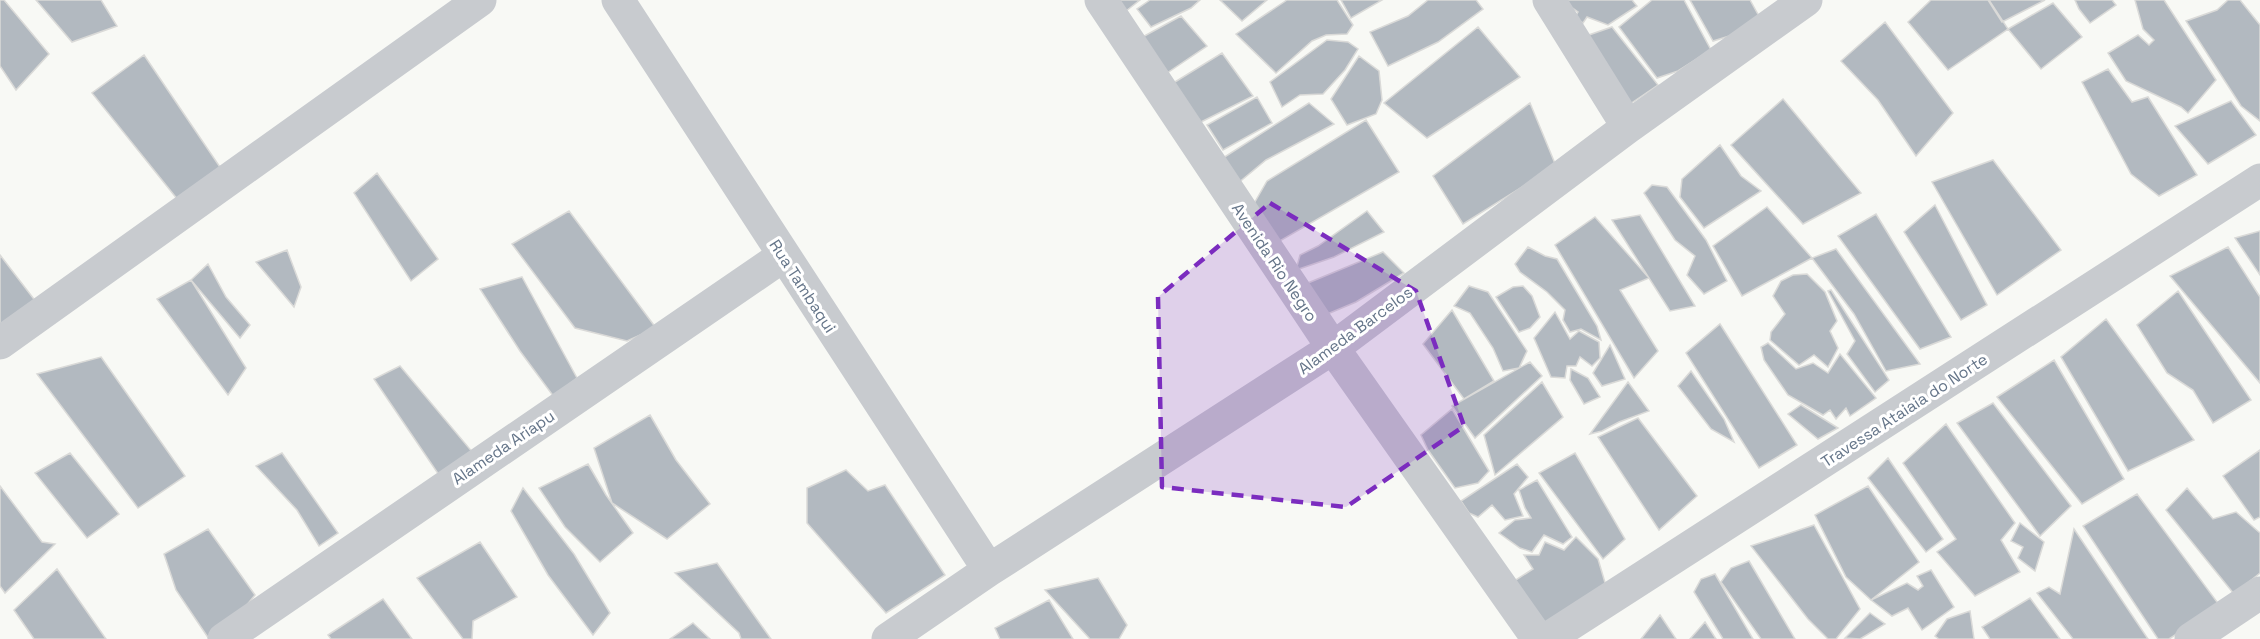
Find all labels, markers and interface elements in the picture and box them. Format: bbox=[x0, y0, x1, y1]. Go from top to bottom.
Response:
street label: Avenida Rio Negro bbox=[1227, 199, 1322, 326]
street label: Rua Tambaqui bbox=[765, 236, 841, 337]
street label: Alameda Barcelos bbox=[1294, 282, 1417, 379]
street label: Travessa Ataiaia do Norte bbox=[1817, 349, 1992, 472]
street label: Alameda Ariapu bbox=[448, 405, 559, 489]

